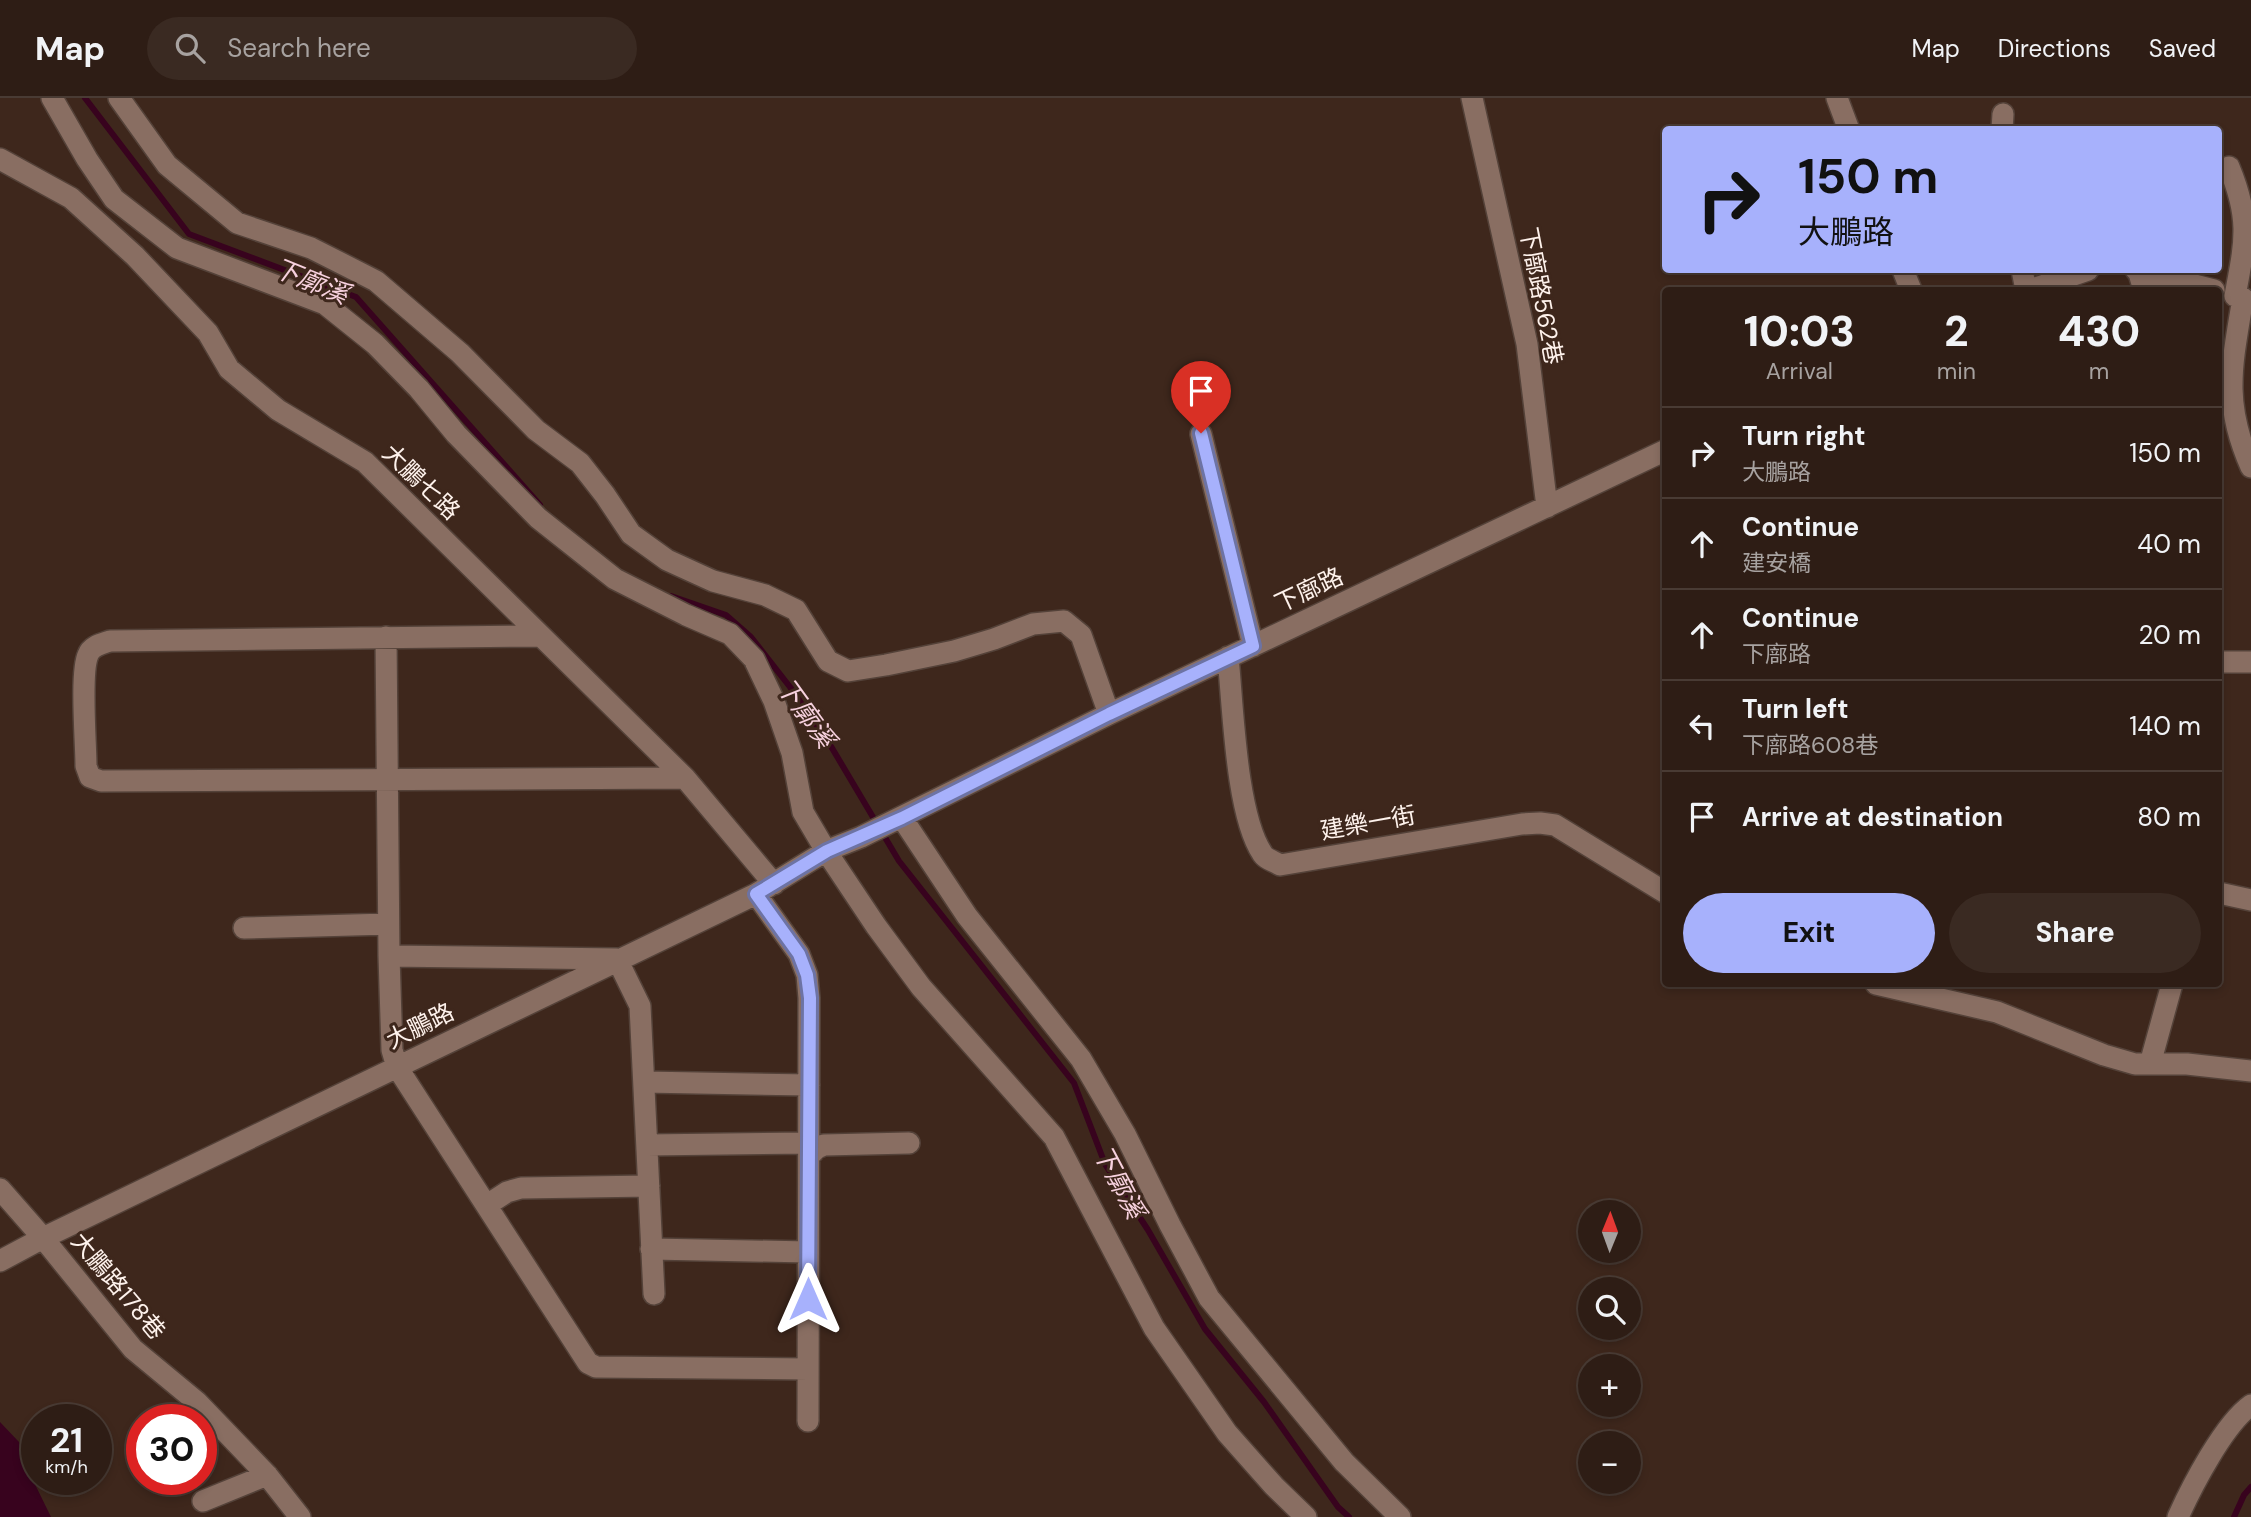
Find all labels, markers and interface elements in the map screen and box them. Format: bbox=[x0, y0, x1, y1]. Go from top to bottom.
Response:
search box bbox=[147, 17, 637, 80]
text: Map bbox=[35, 27, 105, 70]
icon: search bbox=[171, 29, 209, 67]
text: Search here bbox=[227, 31, 371, 65]
text: Map bbox=[1912, 33, 1960, 64]
text: Directions bbox=[1998, 33, 2111, 64]
text: Saved bbox=[2149, 33, 2216, 64]
text: 150 m bbox=[1798, 144, 1938, 208]
icon: right bbox=[1683, 154, 1774, 245]
text: 大鵬路 bbox=[1798, 211, 1894, 253]
street label: 下廍路562巷 bbox=[1513, 225, 1570, 367]
water label: 下廓溪 bbox=[268, 251, 357, 313]
text: 10:03 bbox=[1744, 304, 1855, 359]
text: 2 bbox=[1944, 304, 1968, 359]
text: 430 bbox=[2058, 304, 2140, 359]
text: Arrival bbox=[1766, 356, 1833, 386]
text: min bbox=[1937, 356, 1976, 386]
text: m bbox=[2089, 356, 2109, 386]
pin bbox=[1171, 361, 1231, 433]
icon: arrive bbox=[1182, 372, 1220, 410]
text: Turn right bbox=[1742, 419, 1866, 453]
icon: right bbox=[1683, 434, 1721, 472]
text: 150 m bbox=[2129, 436, 2201, 470]
street label: 大鵬七路 bbox=[376, 437, 467, 526]
text: 大鵬路 bbox=[1742, 457, 1811, 487]
text: Continue bbox=[1742, 510, 1859, 544]
icon: ahead bbox=[1683, 525, 1721, 563]
text: 40 m bbox=[2137, 527, 2201, 561]
text: 建安橋 bbox=[1742, 548, 1811, 578]
street label: 下廍路 bbox=[1270, 560, 1348, 619]
text: Continue bbox=[1742, 601, 1859, 635]
icon: ahead bbox=[1683, 616, 1721, 654]
text: 20 m bbox=[2138, 618, 2201, 652]
text: 下廍路 bbox=[1742, 639, 1811, 669]
water label: 下廓溪 bbox=[769, 671, 845, 758]
text: Turn left bbox=[1742, 692, 1849, 726]
icon: left bbox=[1683, 707, 1721, 745]
text: 140 m bbox=[2129, 709, 2201, 743]
text: 下廍路608巷 bbox=[1742, 730, 1878, 760]
icon: arrive bbox=[1683, 798, 1721, 836]
street label: 建樂一街 bbox=[1318, 799, 1418, 846]
text: Arrive at destination bbox=[1742, 800, 2003, 834]
text: 80 m bbox=[2137, 800, 2201, 834]
button: Exit bbox=[1683, 893, 1935, 973]
button: Share bbox=[1949, 893, 2201, 973]
street label: 大鵬路 bbox=[381, 996, 459, 1055]
water label: 下廓溪 bbox=[1086, 1140, 1154, 1228]
north arrow bbox=[1578, 1200, 1642, 1264]
map controls bbox=[1578, 1200, 1641, 1494]
street label: 大鵬路178巷 bbox=[65, 1226, 172, 1346]
position arrow bbox=[771, 1262, 845, 1336]
button: search bbox=[1578, 1277, 1641, 1340]
button: + bbox=[1578, 1354, 1641, 1417]
speed limit sign: 30 bbox=[126, 1404, 217, 1495]
text: 21 bbox=[50, 1417, 83, 1463]
button: − bbox=[1578, 1431, 1641, 1494]
text: km/h bbox=[45, 1455, 88, 1479]

